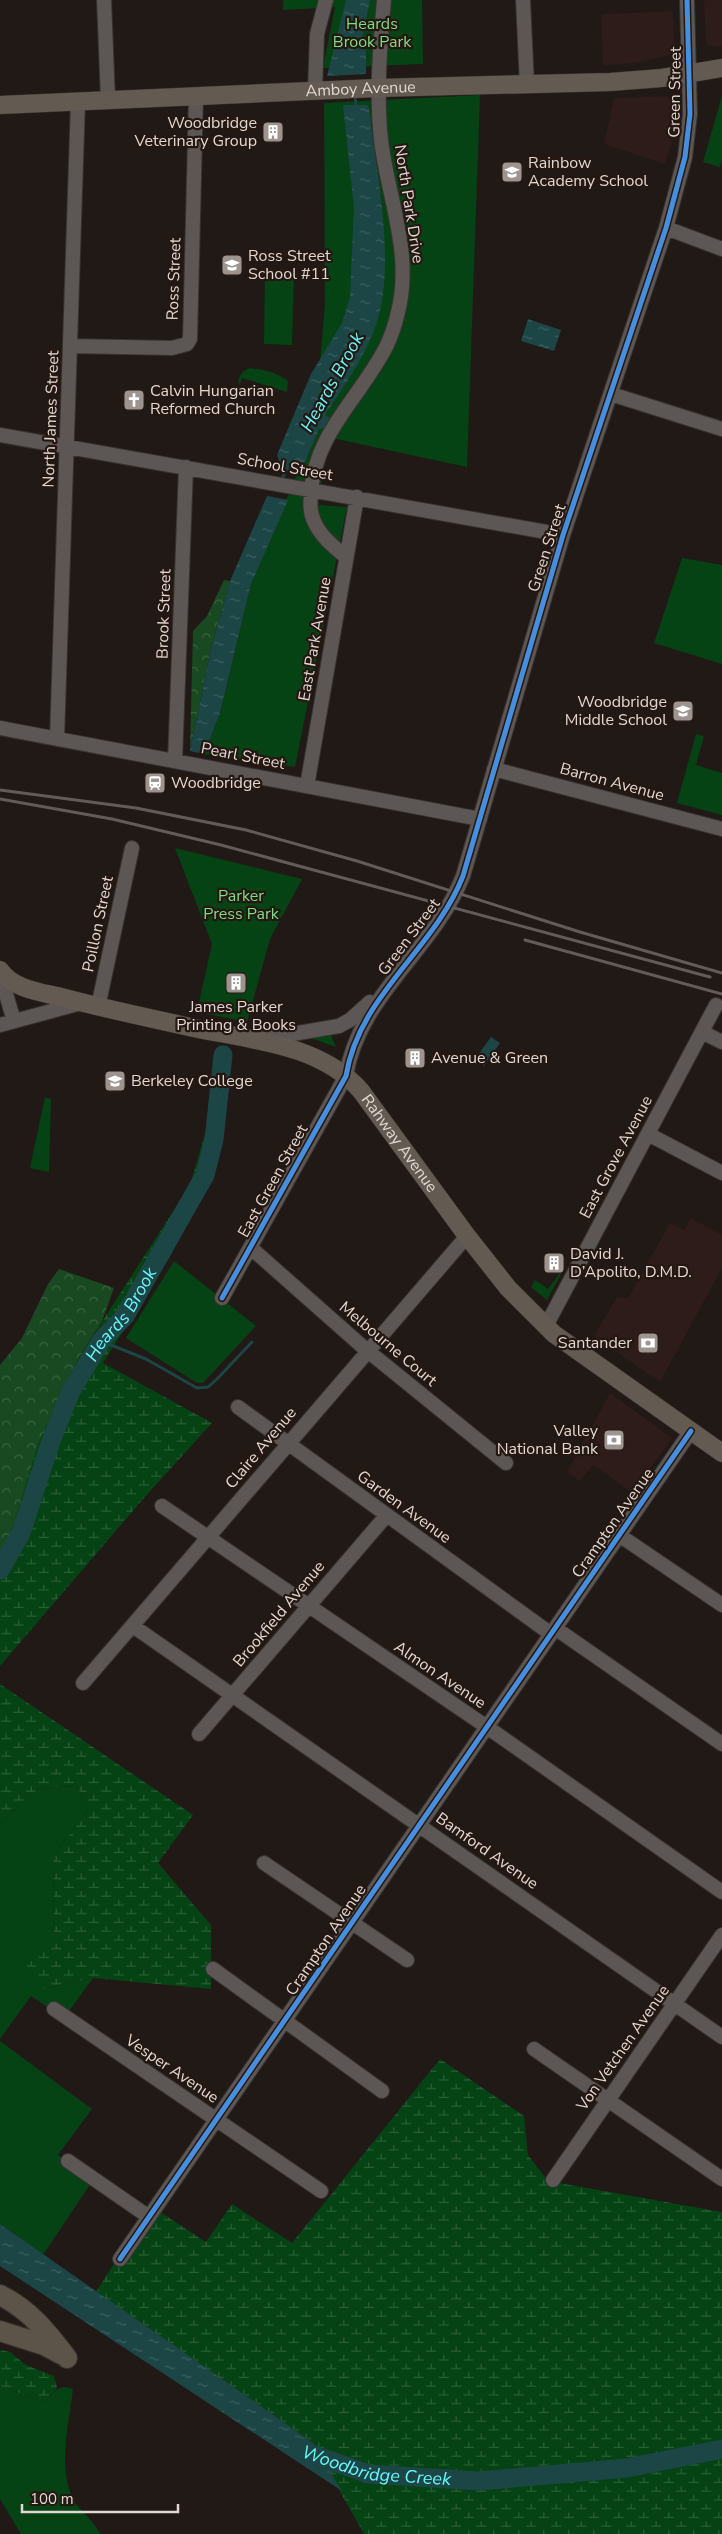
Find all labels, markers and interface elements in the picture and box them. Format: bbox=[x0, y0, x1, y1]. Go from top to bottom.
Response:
park label: Heards Brook Park bbox=[333, 13, 412, 53]
street label: Green Street bbox=[663, 46, 687, 138]
street label: Amboy Avenue bbox=[305, 76, 416, 102]
place label: Woodbridge Veterinary Group bbox=[133, 112, 257, 152]
building icon: Woodbridge Veterinary Group bbox=[261, 120, 285, 144]
street label: North Park Drive bbox=[389, 143, 429, 265]
place label: Rainbow Academy School bbox=[528, 152, 648, 192]
school or university icon: Rainbow Academy School bbox=[500, 160, 524, 184]
street label: Ross Street bbox=[162, 237, 186, 321]
place label: Ross Street School #11 bbox=[248, 245, 331, 285]
school or university icon: Ross Street School #11 bbox=[220, 253, 244, 277]
water label: Heards Brook bbox=[295, 327, 370, 436]
street label: North James Street bbox=[38, 350, 64, 488]
place label: Calvin Hungarian Reformed Church bbox=[150, 380, 275, 420]
church icon: Calvin Hungarian Reformed Church bbox=[122, 388, 146, 412]
street label: School Street bbox=[236, 448, 335, 486]
street label: Green Street bbox=[522, 501, 572, 595]
street label: Brook Street bbox=[151, 568, 177, 659]
street label: East Park Avenue bbox=[293, 575, 337, 703]
place label: Woodbridge Middle School bbox=[565, 691, 667, 731]
school or university icon: Woodbridge Middle School bbox=[671, 699, 695, 723]
street label: Pearl Street bbox=[199, 737, 287, 775]
street label: Barron Avenue bbox=[557, 758, 667, 806]
station icon: Woodbridge bbox=[143, 771, 167, 795]
place label: Woodbridge bbox=[171, 772, 261, 794]
street label: Poillon Street bbox=[77, 874, 119, 974]
park label: Parker Press Park bbox=[203, 885, 280, 925]
street label: Green Street bbox=[373, 894, 445, 980]
building icon: James Parker Printing & Books bbox=[224, 971, 248, 995]
place label: James Parker Printing & Books bbox=[176, 996, 296, 1036]
building icon: Avenue & Green bbox=[403, 1046, 427, 1070]
place label: Avenue & Green bbox=[431, 1047, 548, 1069]
school or university icon: Berkeley College bbox=[103, 1069, 127, 1093]
place label: Berkeley College bbox=[131, 1070, 253, 1092]
street label: Rahway Avenue bbox=[356, 1090, 443, 1197]
street label: East Grove Avenue bbox=[574, 1092, 658, 1222]
street label: East Green Street bbox=[233, 1120, 313, 1241]
place label: David J. D’Apolito, D.M.D. bbox=[570, 1243, 692, 1283]
building icon: David J. D’Apolito, D.M.D. bbox=[542, 1251, 566, 1275]
water label: Heards Brook bbox=[80, 1262, 163, 1366]
street label: Melbourne Court bbox=[334, 1297, 442, 1392]
bank icon: Santander bbox=[636, 1331, 660, 1355]
place label: Santander bbox=[558, 1332, 632, 1354]
street label: Claire Avenue bbox=[220, 1402, 302, 1494]
place label: Valley National Bank bbox=[497, 1420, 599, 1460]
bank icon: Valley National Bank bbox=[602, 1428, 626, 1452]
street label: Crampton Avenue bbox=[567, 1463, 659, 1583]
street label: Garden Avenue bbox=[353, 1465, 455, 1549]
street label: Brookfield Avenue bbox=[228, 1556, 330, 1672]
street label: Almon Avenue bbox=[390, 1636, 490, 1714]
street label: Bamford Avenue bbox=[431, 1807, 543, 1895]
street label: Crampton Avenue bbox=[281, 1880, 371, 2000]
street label: Von Vetchen Avenue bbox=[571, 1981, 675, 2116]
street label: Vesper Avenue bbox=[120, 2029, 223, 2108]
water label: Woodbridge Creek bbox=[299, 2440, 453, 2491]
scale bar bbox=[22, 2482, 179, 2514]
text: 100 m bbox=[30, 2489, 74, 2509]

